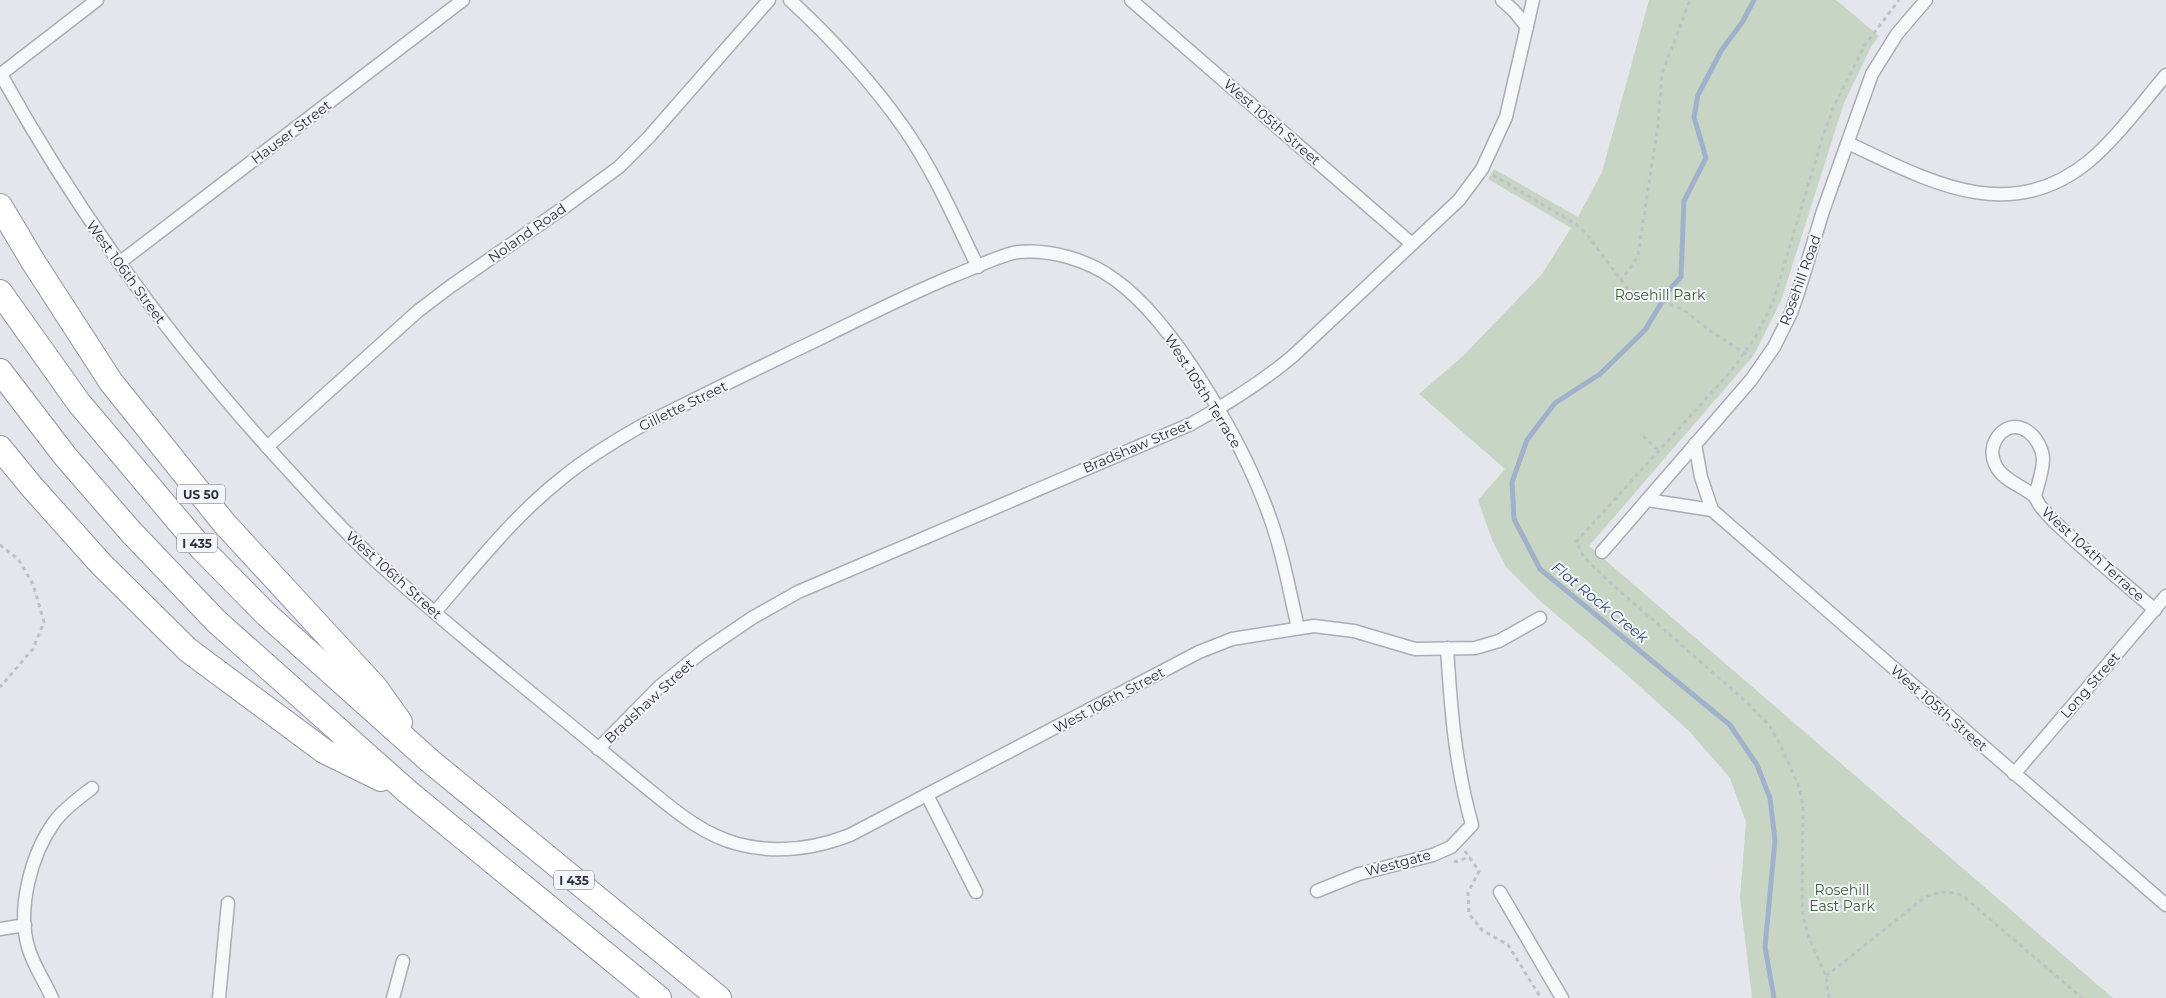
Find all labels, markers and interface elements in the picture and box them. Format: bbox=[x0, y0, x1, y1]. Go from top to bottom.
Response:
street label: West 105th Street bbox=[1220, 75, 1324, 169]
street label: Hauser Street bbox=[247, 96, 335, 168]
street label: Noland Road bbox=[484, 199, 570, 267]
street label: West 106th Street bbox=[82, 217, 170, 327]
street label: Rosehill Road bbox=[1775, 232, 1825, 328]
park label: Rosehill Park bbox=[1615, 286, 1706, 304]
street label: West 105th Terrace bbox=[1161, 331, 1245, 451]
street label: Gillette Street bbox=[636, 377, 730, 435]
street label: Bradshaw Street bbox=[1080, 415, 1194, 477]
road number: US 50 bbox=[177, 484, 225, 504]
street label: West 104th Terrace bbox=[2038, 503, 2148, 605]
street label: West 106th Street bbox=[342, 527, 446, 623]
road number: I 435 bbox=[177, 534, 217, 552]
water label: Flat Rock Creek bbox=[1548, 557, 1653, 647]
street label: Long Street bbox=[2056, 648, 2124, 722]
street label: Bradshaw Street bbox=[600, 655, 698, 747]
street label: West 105th Street bbox=[1887, 661, 1991, 755]
street label: West 106th Street bbox=[1050, 663, 1168, 737]
street label: Westgate bbox=[1363, 846, 1433, 880]
road number: I 435 bbox=[554, 870, 594, 890]
park label: Rosehill East Park bbox=[1809, 881, 1875, 915]

